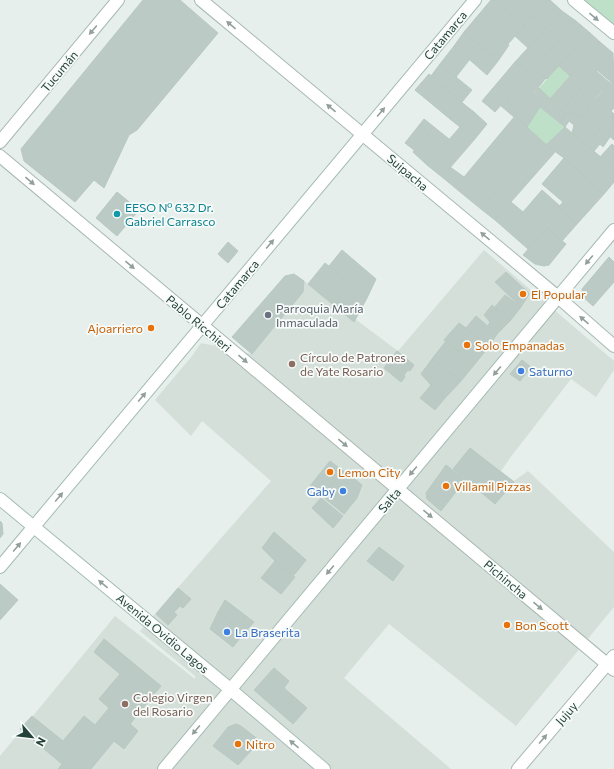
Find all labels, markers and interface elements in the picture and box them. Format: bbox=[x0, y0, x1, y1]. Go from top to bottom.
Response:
street label: Catamarca bbox=[421, 8, 469, 62]
one-way arrow bbox=[589, 12, 599, 21]
one-way arrow bbox=[226, 21, 237, 30]
one-way arrow bbox=[88, 25, 97, 35]
street label: Tucumán bbox=[38, 47, 80, 95]
one-way arrow bbox=[326, 104, 337, 113]
one-way arrow bbox=[376, 107, 385, 117]
street label: Suipacha bbox=[385, 151, 431, 193]
one-way arrow bbox=[25, 177, 35, 186]
place label: EESO Nº 632 Dr. Gabriel Carrasco bbox=[125, 200, 216, 228]
marker: EESO Nº 632 Dr. Gabriel Carrasco bbox=[112, 209, 122, 219]
one-way arrow bbox=[480, 232, 490, 241]
one-way arrow bbox=[266, 239, 275, 249]
one-way arrow bbox=[584, 255, 593, 266]
street label: Catamarca bbox=[213, 257, 261, 311]
one-way arrow bbox=[124, 260, 135, 269]
place label: El Popular bbox=[531, 287, 586, 301]
marker: El Popular bbox=[518, 289, 528, 299]
street label: Pablo Ricchieri bbox=[164, 292, 234, 354]
place label: Parroquia María Inmaculada bbox=[276, 301, 364, 329]
marker: Parroquia María Inmaculada bbox=[263, 310, 273, 320]
one-way arrow bbox=[579, 316, 590, 325]
place label: Ajoarriero bbox=[87, 321, 143, 335]
marker: Ajoarriero bbox=[146, 323, 156, 333]
place label: Solo Empanadas bbox=[475, 338, 565, 352]
marker: Solo Empanadas bbox=[462, 340, 472, 350]
place label: Círculo de Patrones de Yate Rosario bbox=[300, 350, 406, 378]
one-way arrow bbox=[238, 355, 248, 364]
marker: Círculo de Patrones de Yate Rosario bbox=[287, 359, 297, 369]
place label: Saturno bbox=[529, 364, 573, 378]
one-way arrow bbox=[492, 365, 501, 376]
marker: Saturno bbox=[516, 366, 526, 376]
one-way arrow bbox=[138, 392, 147, 403]
one-way arrow bbox=[337, 438, 348, 447]
place label: Lemon City bbox=[338, 465, 400, 479]
one-way arrow bbox=[409, 465, 418, 476]
marker: Lemon City bbox=[325, 467, 335, 477]
place label: Villamil Pizzas bbox=[454, 479, 531, 493]
marker: Villamil Pizzas bbox=[441, 481, 451, 491]
place label: Gaby bbox=[307, 484, 335, 498]
street label: Salta bbox=[375, 485, 403, 515]
marker: Gaby bbox=[338, 486, 348, 496]
one-way arrow bbox=[54, 492, 63, 503]
one-way arrow bbox=[422, 510, 433, 519]
one-way arrow bbox=[12, 542, 21, 553]
street label: Pichincha bbox=[481, 557, 531, 601]
one-way arrow bbox=[325, 565, 334, 576]
one-way arrow bbox=[98, 580, 108, 589]
street label: Avenida Ovidio Lagos bbox=[114, 590, 212, 676]
one-way arrow bbox=[533, 602, 544, 611]
place label: Bon Scott bbox=[515, 618, 569, 632]
marker: Bon Scott bbox=[502, 620, 512, 630]
place label: La Braserita bbox=[235, 625, 300, 639]
marker: La Braserita bbox=[222, 627, 232, 637]
place label: Colegio Virgen del Rosario bbox=[133, 690, 213, 718]
marker: Colegio Virgen del Rosario bbox=[120, 699, 130, 709]
street label: Jujuy bbox=[552, 699, 581, 728]
north arrow bbox=[12, 717, 52, 757]
one-way arrow bbox=[192, 724, 201, 735]
one-way arrow bbox=[538, 734, 547, 745]
text: N bbox=[34, 735, 49, 749]
place label: Nitro bbox=[246, 737, 275, 751]
marker: Nitro bbox=[233, 739, 243, 749]
one-way arrow bbox=[289, 739, 300, 748]

